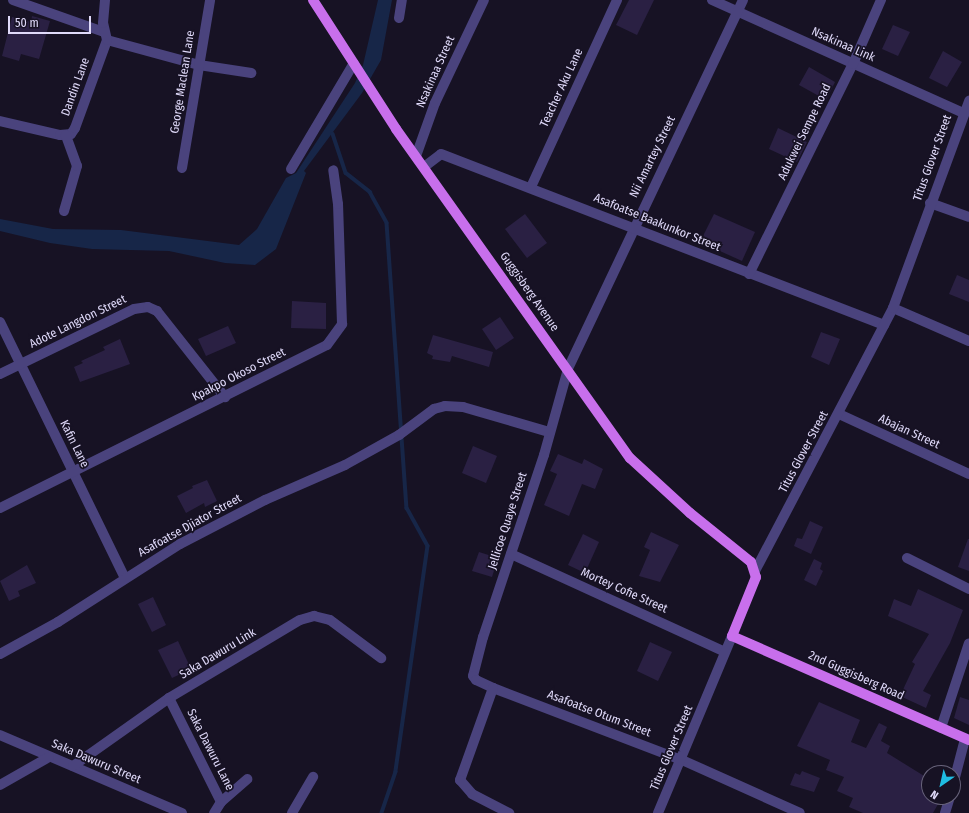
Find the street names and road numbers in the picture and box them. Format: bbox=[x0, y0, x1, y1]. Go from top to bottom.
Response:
street label: Nsakinaa Link bbox=[809, 25, 877, 65]
street label: George Maclean Lane bbox=[168, 29, 198, 135]
street label: Nsakinaa Street bbox=[414, 34, 458, 110]
street label: Teacher Aku Lane bbox=[537, 46, 587, 130]
street label: Dandin Lane bbox=[59, 56, 93, 118]
street label: Adukwei Sempe Road bbox=[775, 81, 835, 183]
street label: Titus Glover Street bbox=[911, 113, 955, 203]
street label: Nii Amartey Street bbox=[627, 114, 679, 200]
street label: Asafoatse Baakunkor Street bbox=[592, 191, 722, 255]
street label: Guggisberg Avenue bbox=[496, 250, 562, 334]
street label: Adote Langdon Street bbox=[27, 292, 129, 352]
street label: Kpakpo Okoso Street bbox=[190, 345, 288, 405]
street label: Titus Glover Street bbox=[776, 409, 832, 495]
street label: Abajan Street bbox=[876, 412, 942, 452]
street label: Kafin Lane bbox=[56, 418, 92, 470]
street label: Jellicoe Quaye Street bbox=[485, 470, 531, 572]
street label: Asafoatse Djiator Street bbox=[136, 492, 244, 560]
street label: Mortey Cofie Street bbox=[578, 565, 670, 617]
street label: Saka Dawuru Link bbox=[177, 626, 259, 682]
street label: 2nd Guggisberg Road bbox=[806, 648, 906, 704]
street label: Asafoatse Otum Street bbox=[545, 688, 653, 740]
street label: Titus Glover Street bbox=[648, 703, 696, 793]
street label: Saka Dawuru Lane bbox=[183, 707, 237, 793]
street label: Saka Dawuru Street bbox=[49, 737, 143, 787]

